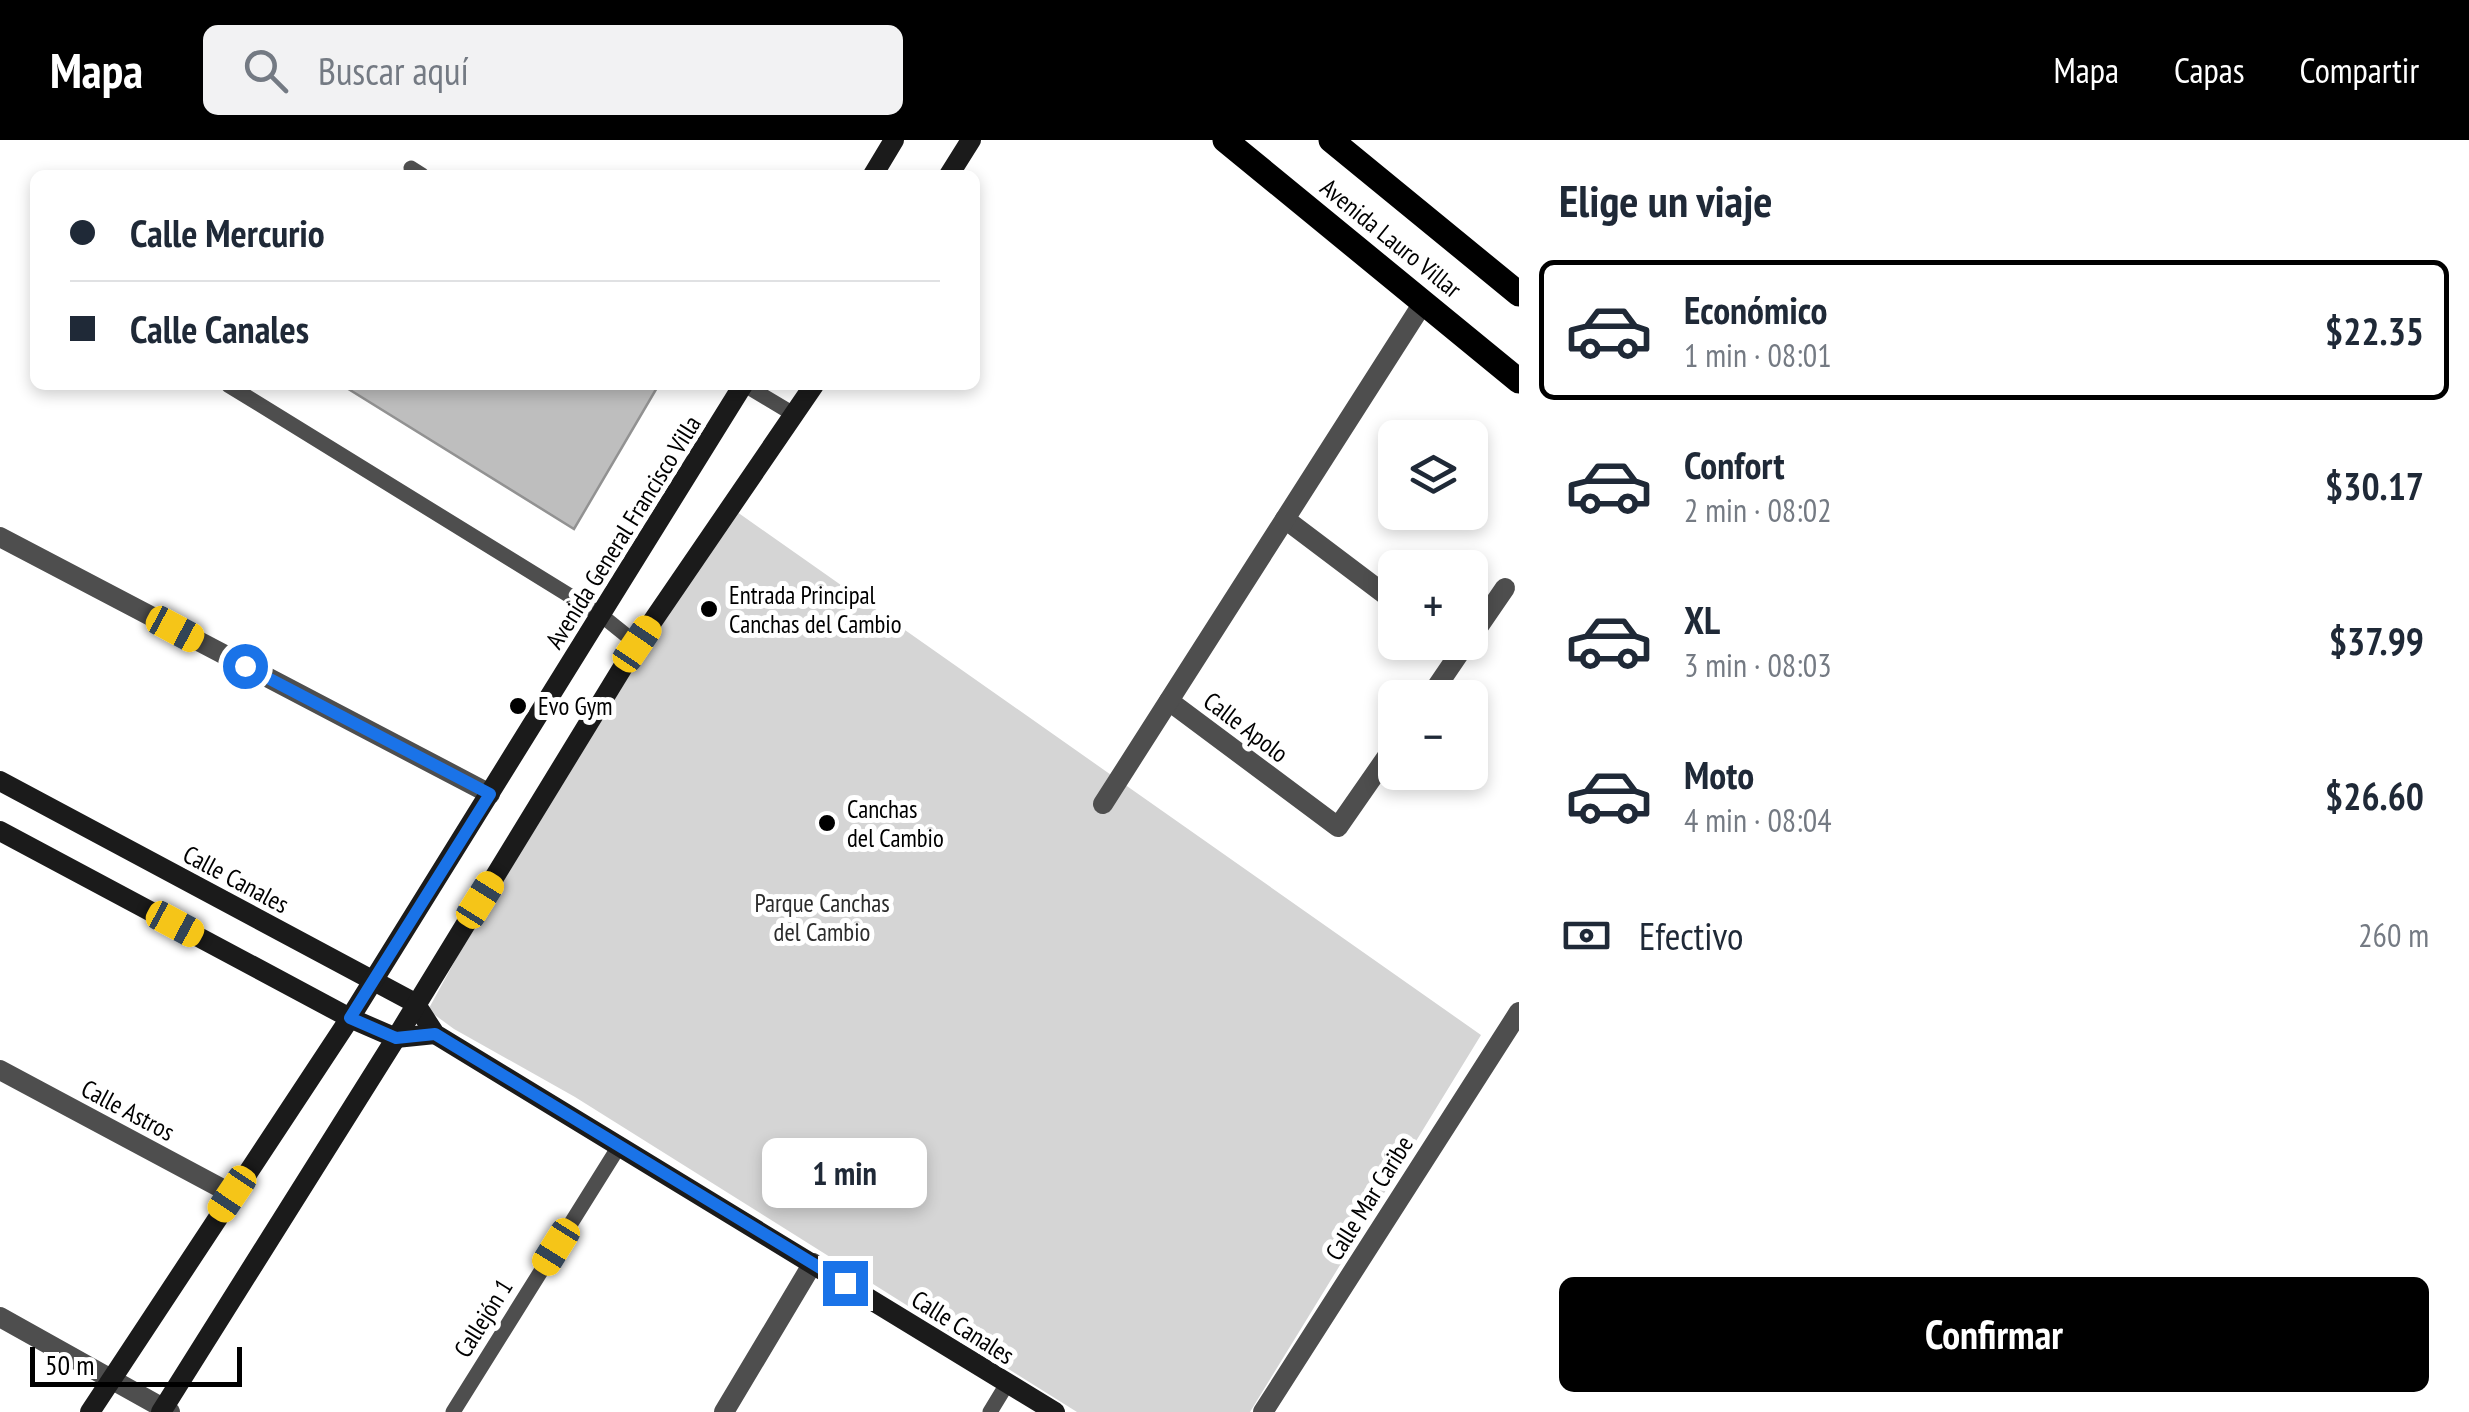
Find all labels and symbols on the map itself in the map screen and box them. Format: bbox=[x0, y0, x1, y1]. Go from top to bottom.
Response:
street label: Avenida Lauro Villar bbox=[1314, 171, 1468, 305]
street label: Avenida General Francisco Villa bbox=[538, 409, 708, 655]
place label: Entrada Principal Canchas del Cambio bbox=[729, 579, 902, 640]
marker: Entrada Principal Canchas del Cambio bbox=[698, 598, 720, 620]
car bbox=[141, 602, 209, 656]
car bbox=[608, 611, 666, 677]
route start bbox=[223, 644, 268, 689]
street label: Calle Apolo bbox=[1197, 685, 1295, 769]
place label: Evo Gym bbox=[538, 690, 613, 722]
marker: Evo Gym bbox=[507, 695, 529, 717]
place label: Canchas del Cambio bbox=[847, 793, 944, 854]
marker: Canchas del Cambio bbox=[816, 812, 838, 834]
street label: Calle Canales bbox=[178, 838, 294, 920]
car bbox=[451, 867, 509, 933]
park label: Parque Canchas del Cambio bbox=[754, 887, 890, 948]
car bbox=[141, 897, 209, 951]
street label: Calle Astros bbox=[76, 1072, 180, 1148]
street label: Calle Mar Caribe bbox=[1318, 1130, 1420, 1266]
callout: 1 min bbox=[762, 1138, 928, 1208]
car bbox=[203, 1161, 261, 1227]
car bbox=[527, 1214, 585, 1280]
route end bbox=[823, 1261, 868, 1306]
street label: Callejón 1 bbox=[446, 1273, 520, 1363]
street label: Calle Canales bbox=[906, 1283, 1020, 1371]
scale bar bbox=[30, 1342, 242, 1386]

